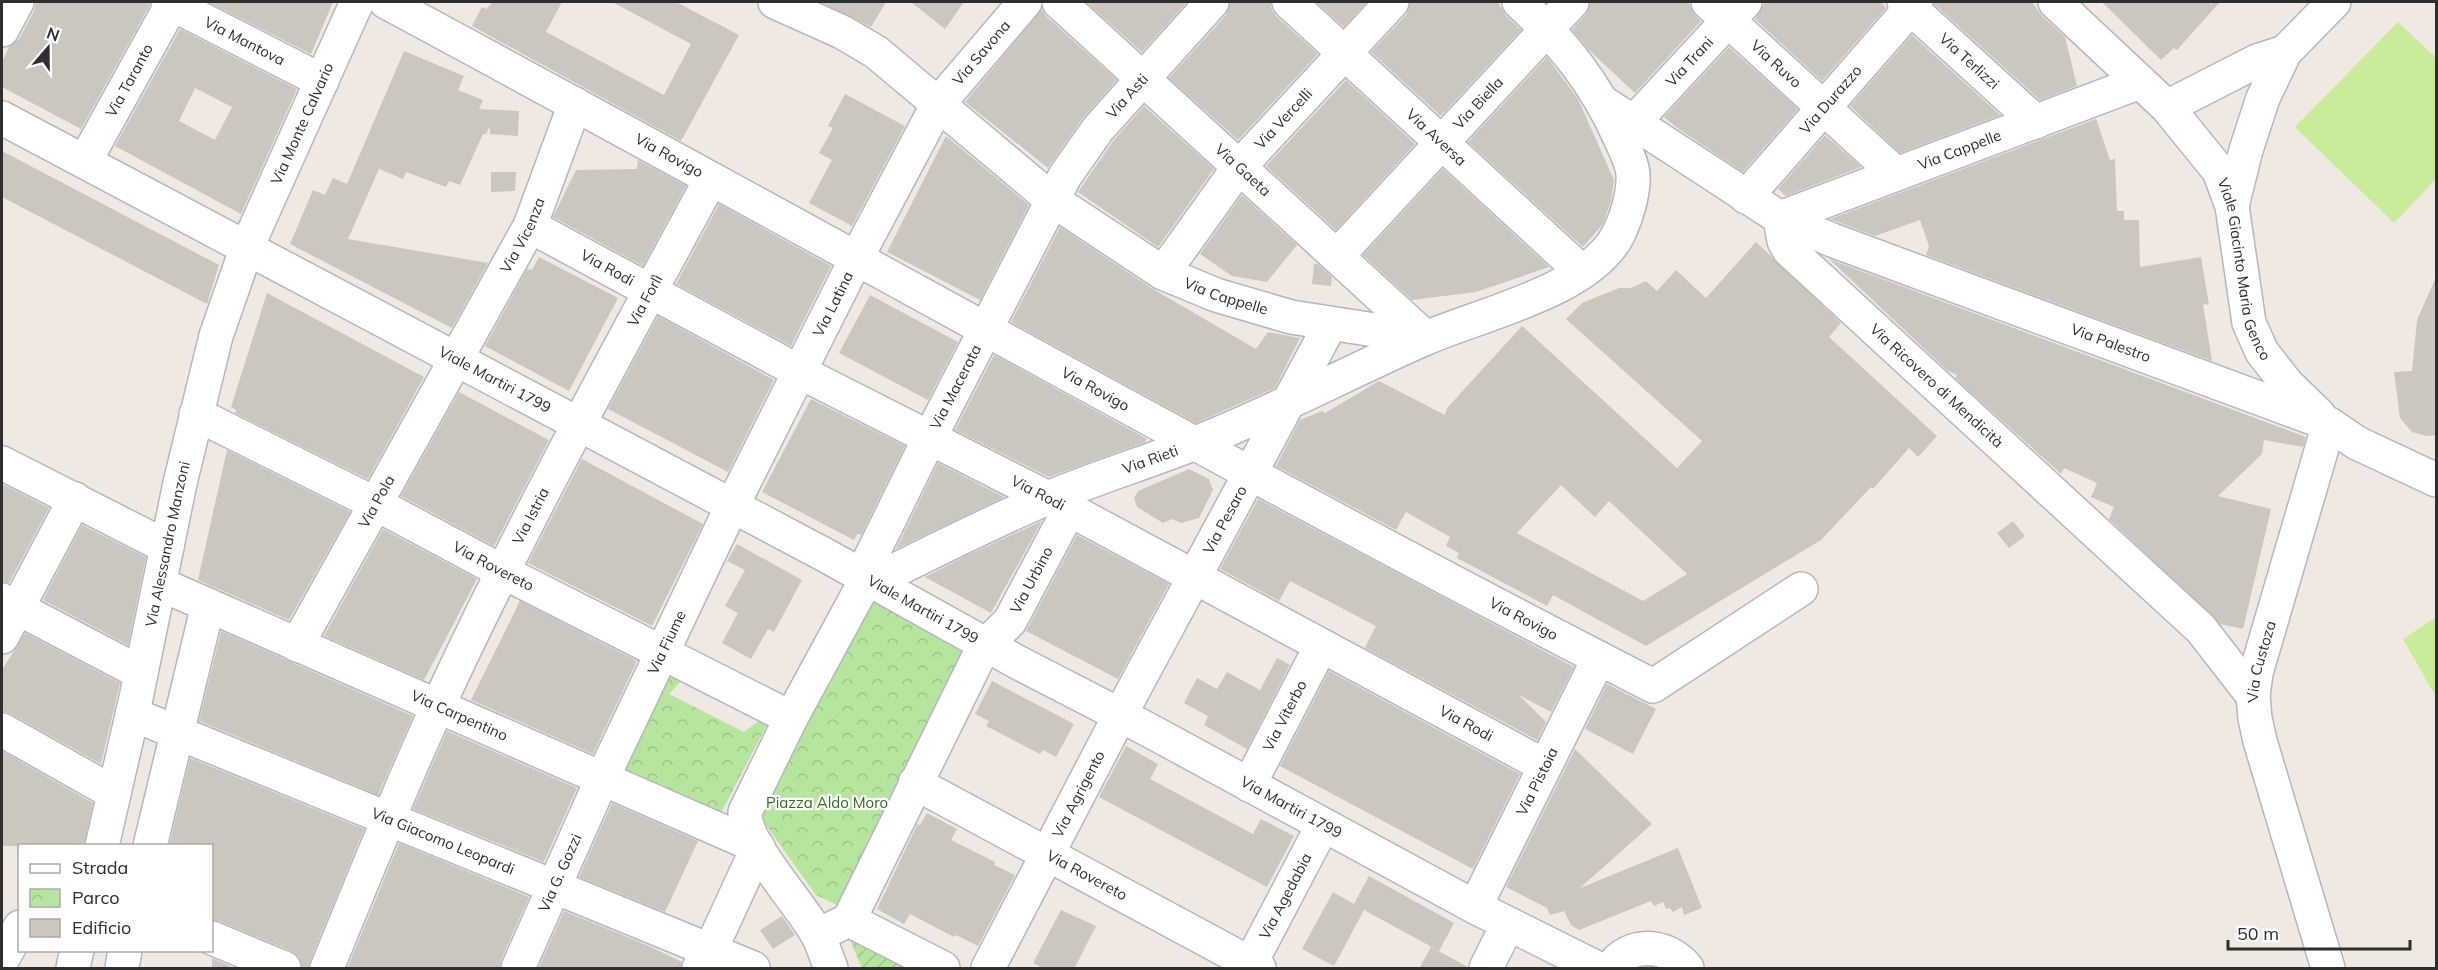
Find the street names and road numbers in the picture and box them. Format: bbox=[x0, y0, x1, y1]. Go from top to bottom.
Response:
street label: Via Mantova bbox=[201, 12, 288, 69]
street label: Via Savona bbox=[948, 16, 1014, 89]
street label: Via Terlizzi bbox=[1935, 29, 2004, 93]
street label: Via Trani bbox=[1661, 32, 1717, 91]
street label: Via Ruvo bbox=[1747, 36, 1806, 92]
street label: Via Taranto bbox=[101, 40, 157, 120]
street label: Via Monte Calvario bbox=[266, 60, 337, 187]
street label: Via Durazzo bbox=[1795, 61, 1866, 138]
street label: Via Asti bbox=[1102, 70, 1152, 123]
street label: Via Biella bbox=[1449, 73, 1507, 133]
street label: Via Vercelli bbox=[1250, 84, 1316, 153]
street label: Via Aversa bbox=[1402, 105, 1471, 170]
street label: Via Cappelle bbox=[1915, 125, 2004, 174]
street label: Via Rovigo bbox=[632, 129, 707, 181]
street label: Via Gaeta bbox=[1211, 139, 1275, 200]
street label: Viale Giacinto Maria Genco bbox=[2213, 175, 2275, 364]
street label: Via Vicenza bbox=[496, 195, 549, 276]
street label: Via Rodi bbox=[577, 245, 638, 290]
street label: Via Latina bbox=[808, 268, 857, 340]
street label: Via Forlì bbox=[623, 271, 667, 330]
street label: Via Cappelle bbox=[1181, 273, 1270, 319]
street label: Via Ricovero di Mendicità bbox=[1866, 319, 2008, 451]
street label: Via Palestro bbox=[2068, 319, 2154, 366]
street label: Via Macerata bbox=[926, 341, 985, 433]
street label: Viale Martiri 1799 bbox=[436, 342, 554, 417]
street label: Via Rovigo bbox=[1058, 362, 1133, 415]
street label: Via Rieti bbox=[1120, 441, 1181, 478]
street label: Via Alessandro Manzoni bbox=[141, 459, 194, 628]
street label: Via Rodi bbox=[1008, 471, 1069, 515]
street label: Via Pola bbox=[354, 472, 399, 531]
street label: Via Pesaro bbox=[1198, 482, 1251, 557]
street label: Via Istria bbox=[508, 484, 553, 548]
street label: Via Rovereto bbox=[450, 537, 537, 595]
street label: Via Urbino bbox=[1006, 543, 1057, 617]
street label: Viale Martiri 1799 bbox=[864, 571, 982, 648]
street label: Via Rovigo bbox=[1486, 593, 1561, 644]
street label: Via Fiume bbox=[643, 607, 690, 678]
street label: Via Custoza bbox=[2243, 618, 2280, 703]
street label: Via Viterbo bbox=[1258, 677, 1311, 754]
street label: Via Carpentino bbox=[408, 686, 511, 745]
street label: Via Rodi bbox=[1436, 701, 1496, 745]
street label: Via Pistoia bbox=[1512, 744, 1562, 819]
street label: Via Agrigento bbox=[1048, 747, 1109, 841]
street label: Via Martiri 1799 bbox=[1237, 772, 1345, 842]
street label: Via Giacomo Leopardi bbox=[369, 803, 518, 878]
street label: Via G. Gozzi bbox=[534, 831, 586, 915]
street label: Via Rovereto bbox=[1043, 845, 1131, 904]
street label: Via Agedabia bbox=[1255, 850, 1316, 942]

